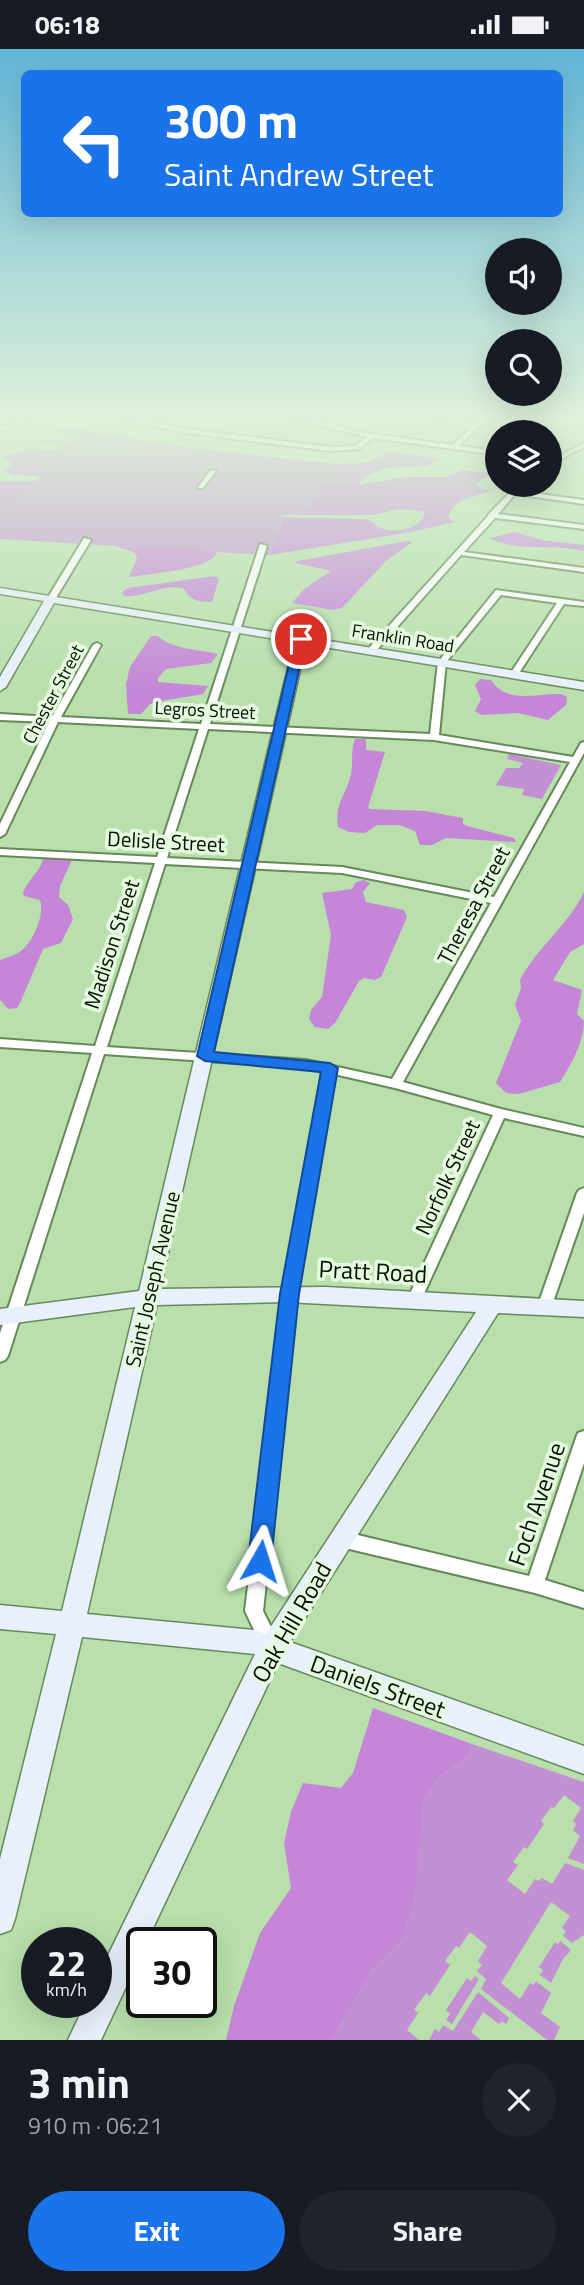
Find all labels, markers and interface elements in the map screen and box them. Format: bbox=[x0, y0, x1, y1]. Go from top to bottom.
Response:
text: 06:18 bbox=[35, 5, 100, 44]
text: 300 m bbox=[164, 82, 298, 157]
icon: left bbox=[49, 98, 140, 189]
text: Saint Andrew Street bbox=[164, 150, 434, 198]
map controls bbox=[485, 238, 562, 497]
button: sound bbox=[485, 238, 562, 315]
button: search bbox=[485, 329, 562, 406]
button: layers bbox=[485, 420, 562, 497]
pin bbox=[271, 609, 331, 669]
street label: Franklin Road bbox=[350, 617, 456, 659]
icon: arrive bbox=[282, 620, 320, 658]
street label: Chester Street bbox=[16, 639, 91, 748]
street label: Legros Street bbox=[154, 694, 257, 726]
street label: Delisle Street bbox=[106, 822, 226, 860]
street label: Theresa Street bbox=[428, 840, 518, 970]
street label: Madison Street bbox=[75, 874, 147, 1013]
street label: Norfolk Street bbox=[406, 1113, 488, 1240]
street label: Saint Joseph Avenue bbox=[116, 1188, 188, 1370]
street label: Pratt Road bbox=[318, 1250, 428, 1292]
street label: Foch Avenue bbox=[498, 1437, 574, 1571]
position arrow bbox=[223, 1524, 297, 1598]
street label: Oak Hill Road bbox=[242, 1555, 340, 1689]
street label: Daniels Street bbox=[305, 1645, 451, 1727]
speed limit sign: 30 bbox=[126, 1927, 217, 2018]
text: 22 bbox=[47, 1936, 86, 1990]
text: km/h bbox=[46, 1976, 87, 2003]
text: 3 min bbox=[28, 2050, 130, 2114]
button: close bbox=[482, 2063, 556, 2137]
text: 910 m · 06:21 bbox=[28, 2108, 163, 2143]
button: Exit bbox=[28, 2191, 285, 2271]
button: Share bbox=[299, 2191, 556, 2271]

